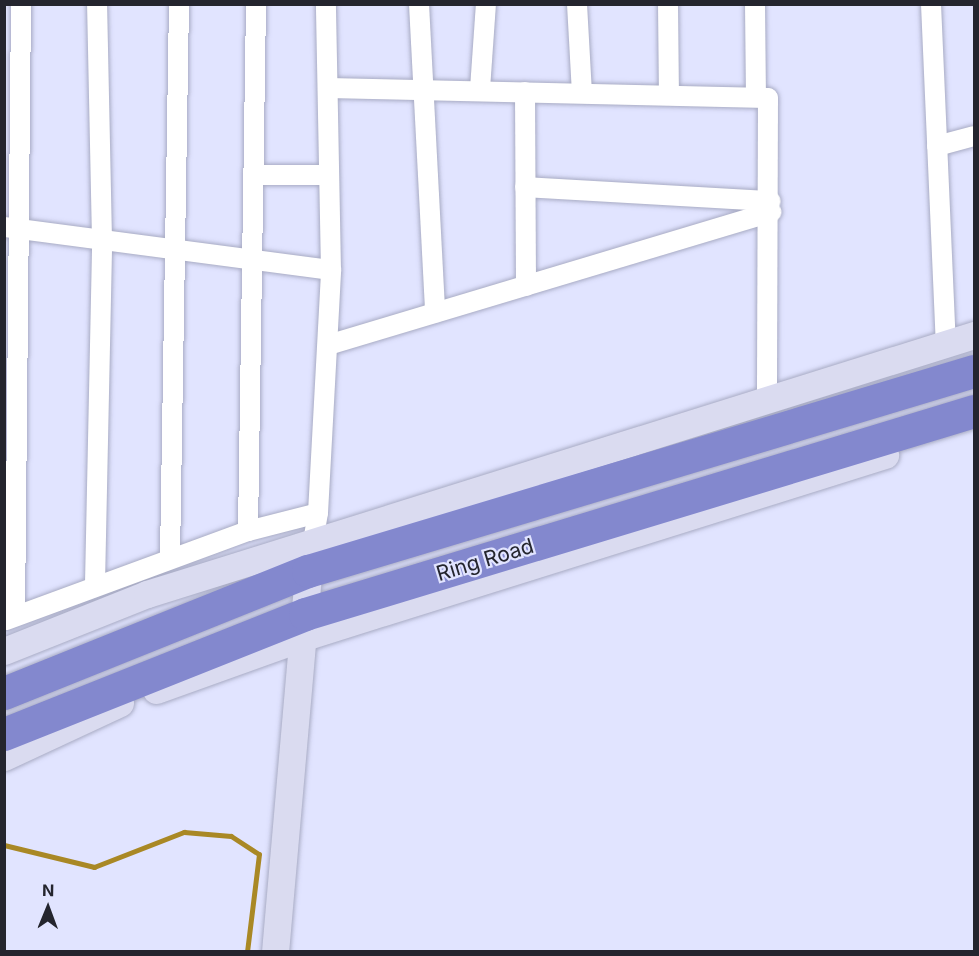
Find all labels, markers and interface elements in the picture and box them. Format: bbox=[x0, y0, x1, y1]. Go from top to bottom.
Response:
street label: Ring Road bbox=[433, 533, 537, 587]
north arrow bbox=[18, 878, 78, 938]
text: N bbox=[42, 880, 55, 900]

